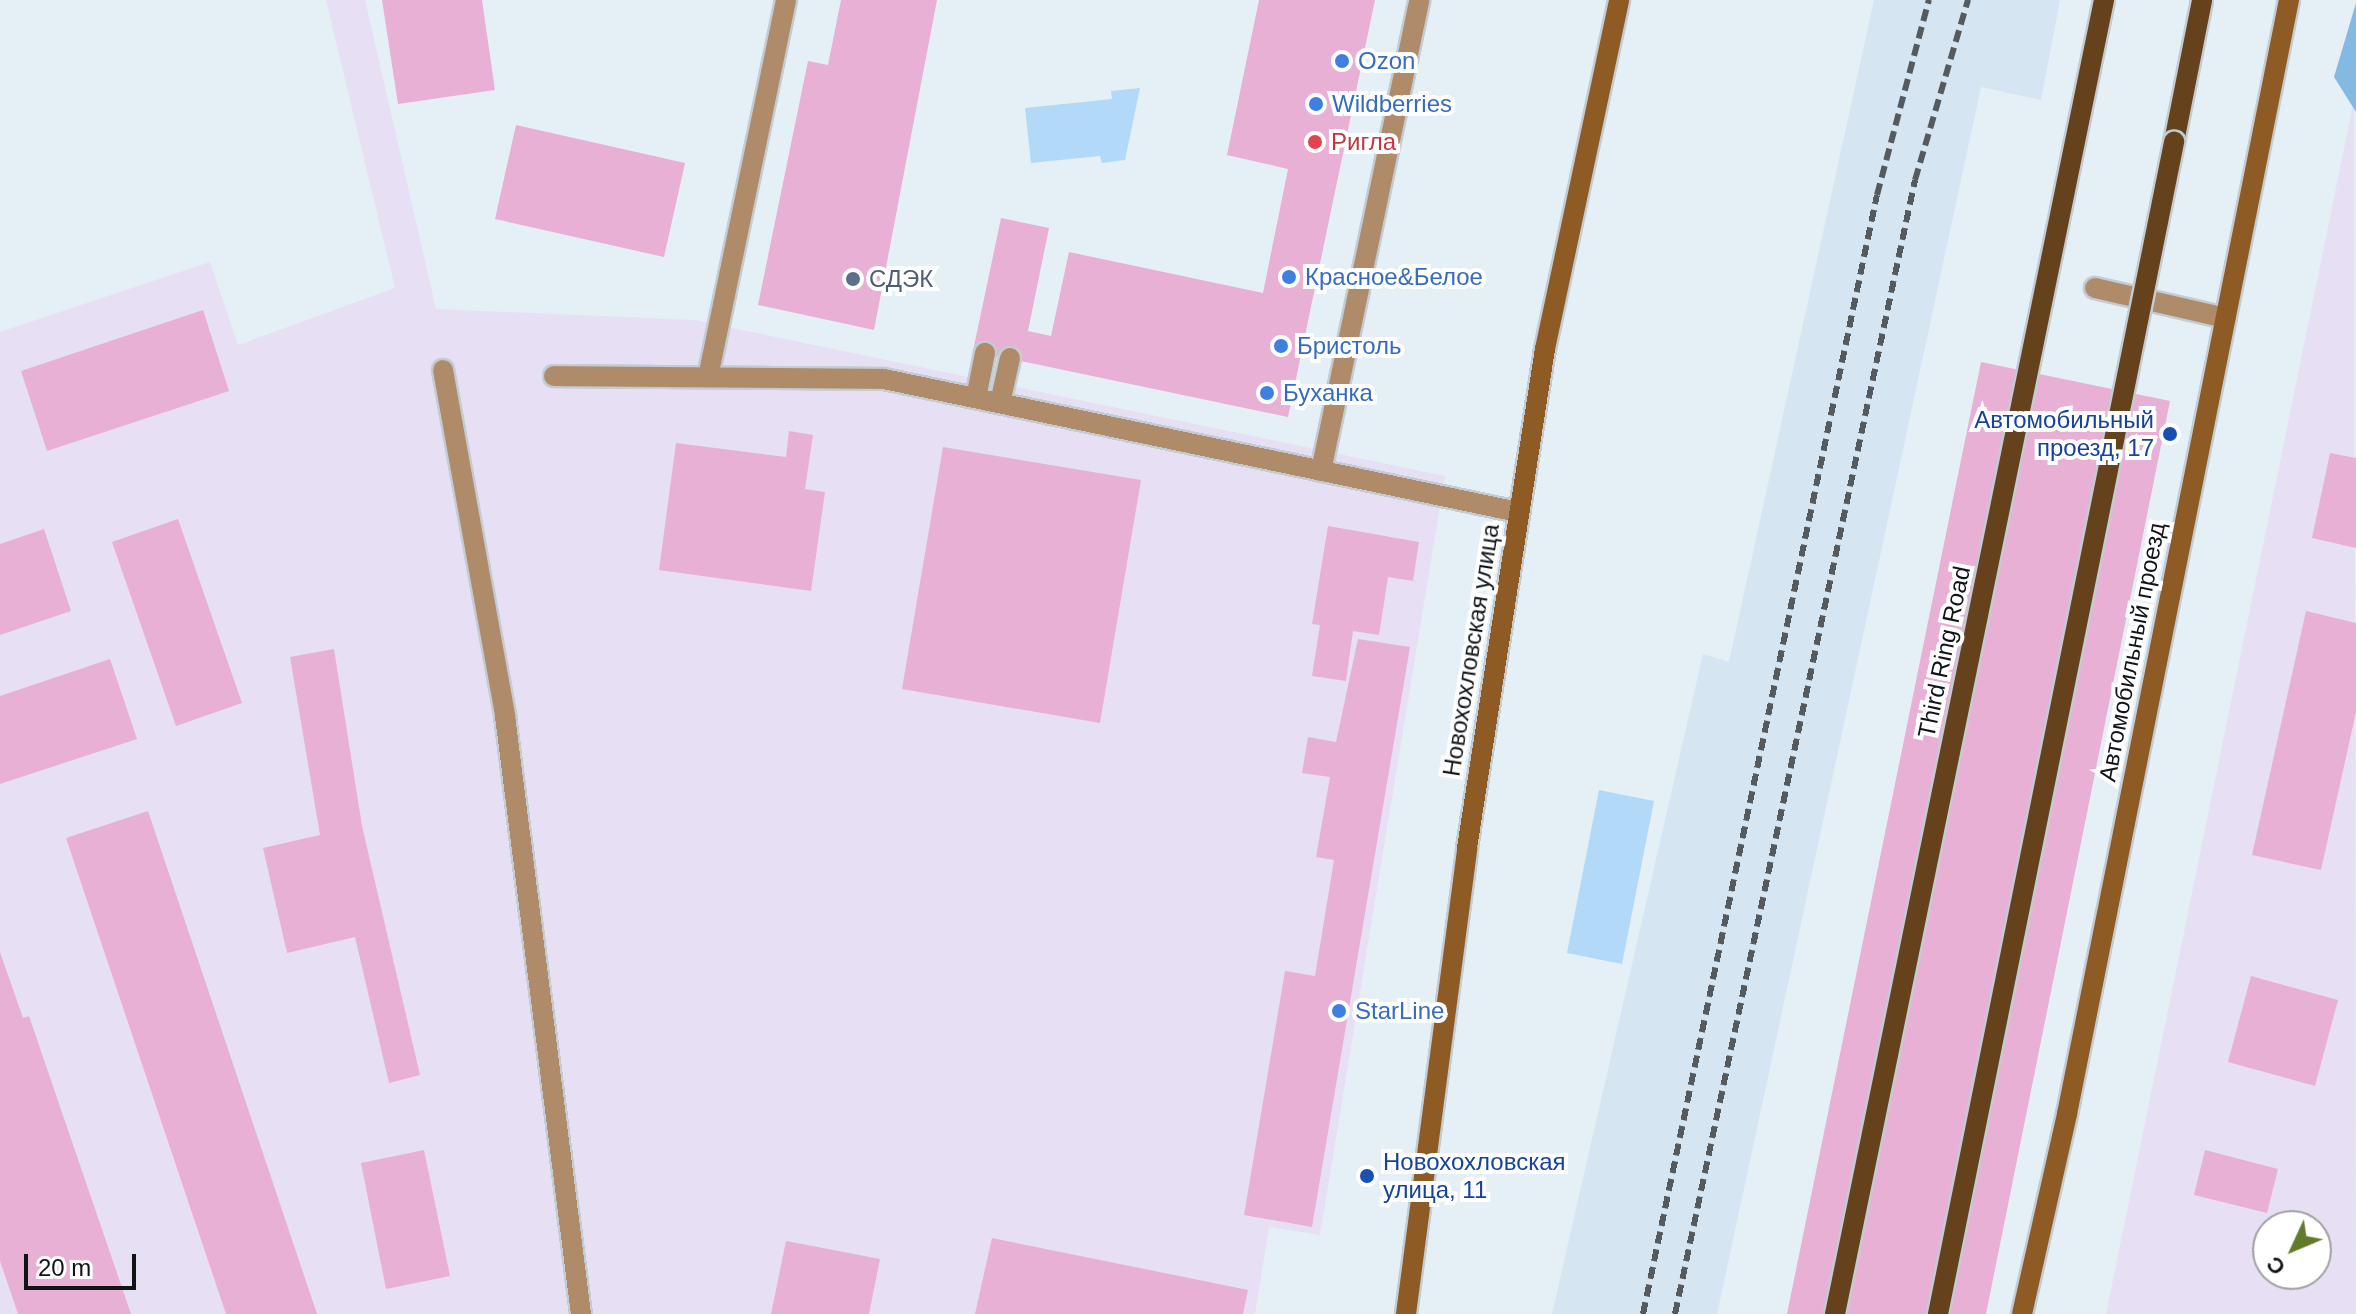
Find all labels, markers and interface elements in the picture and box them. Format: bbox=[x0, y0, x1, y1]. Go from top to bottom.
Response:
place label: Ozon bbox=[1358, 47, 1415, 75]
marker: Ozon bbox=[1333, 52, 1351, 70]
place label: Wildberries bbox=[1332, 90, 1452, 118]
marker: Wildberries bbox=[1307, 95, 1325, 113]
place label: Ригла bbox=[1331, 128, 1396, 156]
marker: Ригла bbox=[1306, 133, 1324, 151]
place label: Красное&Белое bbox=[1305, 263, 1483, 291]
place label: СДЭК bbox=[869, 265, 933, 293]
marker: Красное&Белое bbox=[1280, 268, 1298, 286]
marker: СДЭК bbox=[844, 270, 862, 288]
place label: Бристоль bbox=[1297, 332, 1402, 360]
marker: Бристоль bbox=[1272, 337, 1290, 355]
place label: Буханка bbox=[1283, 379, 1373, 407]
marker: Буханка bbox=[1258, 384, 1276, 402]
place label: Автомобильный проезд, 17 bbox=[1974, 406, 2154, 462]
marker: Автомобильный проезд, 17 bbox=[2161, 425, 2179, 443]
street label: Автомобильный проезд bbox=[2093, 520, 2171, 784]
street label: Новохохловская улица bbox=[1437, 522, 1505, 778]
street label: Third Ring Road bbox=[1912, 564, 1976, 740]
place label: StarLine bbox=[1355, 997, 1444, 1025]
marker: StarLine bbox=[1330, 1002, 1348, 1020]
place label: Новохохловская улица, 11 bbox=[1383, 1148, 1566, 1204]
marker: Новохохловская улица, 11 bbox=[1358, 1167, 1376, 1185]
north arrow bbox=[2252, 1210, 2332, 1290]
scale bar bbox=[28, 1238, 140, 1288]
text: С bbox=[2261, 1251, 2290, 1280]
text: 20 m bbox=[38, 1254, 91, 1281]

